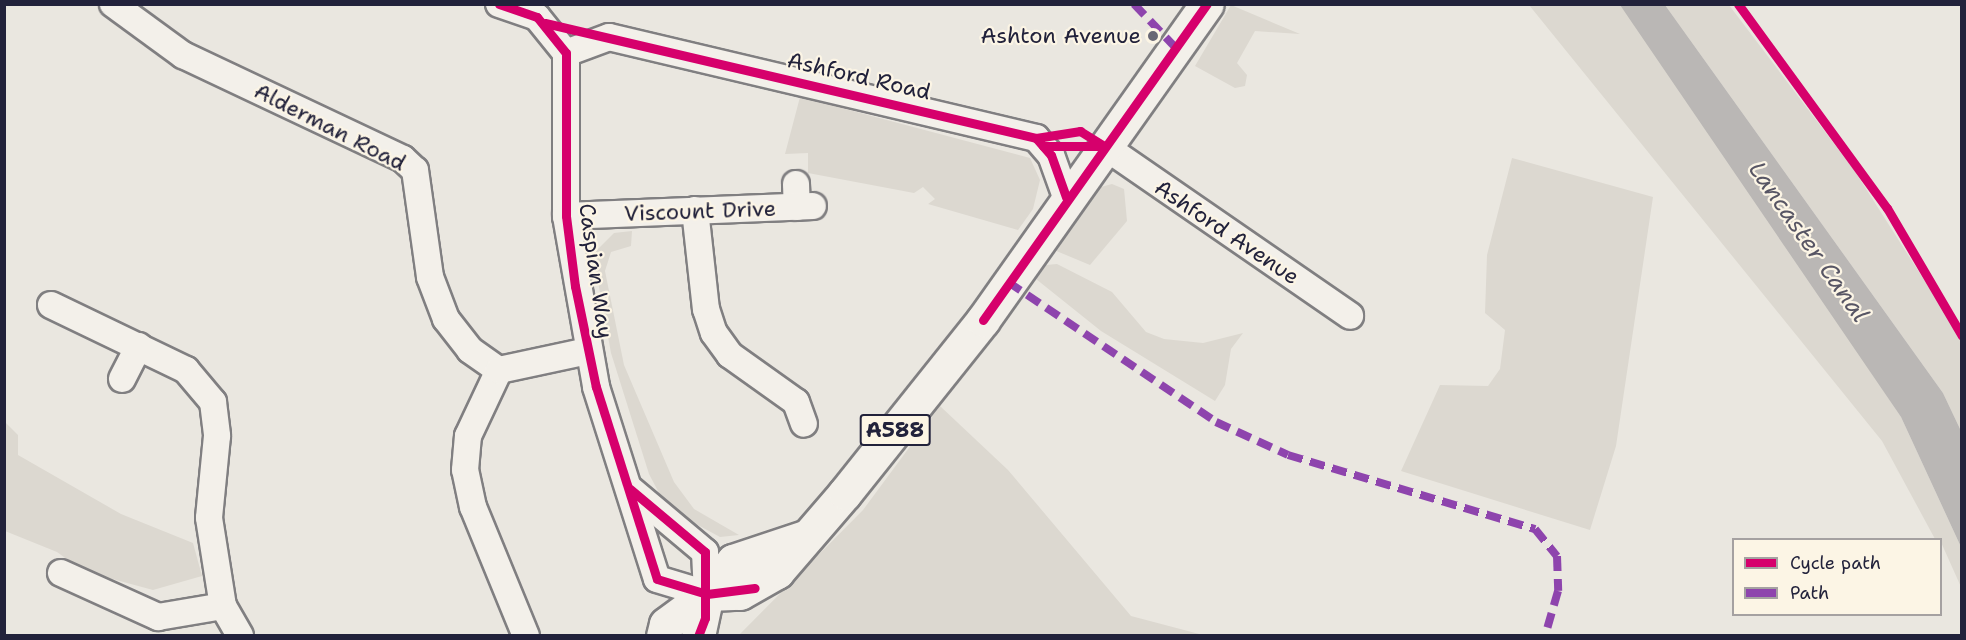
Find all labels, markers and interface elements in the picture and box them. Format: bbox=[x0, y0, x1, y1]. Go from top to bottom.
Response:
place label: Ashton Avenue bbox=[981, 23, 1141, 49]
marker: Ashton Avenue bbox=[1146, 29, 1160, 43]
street label: Ashford Road bbox=[785, 47, 933, 105]
street label: Alderman Road bbox=[250, 77, 410, 177]
water label: Lancaster Canal bbox=[1742, 156, 1874, 328]
street label: Ashford Avenue bbox=[1150, 174, 1304, 290]
street label: Viscount Drive bbox=[624, 195, 776, 227]
street label: Caspian Way bbox=[573, 202, 619, 340]
road number: A588 bbox=[859, 412, 931, 448]
legend bbox=[1732, 538, 1942, 616]
text: Cycle path bbox=[1790, 551, 1881, 575]
text: Path bbox=[1790, 581, 1829, 605]

